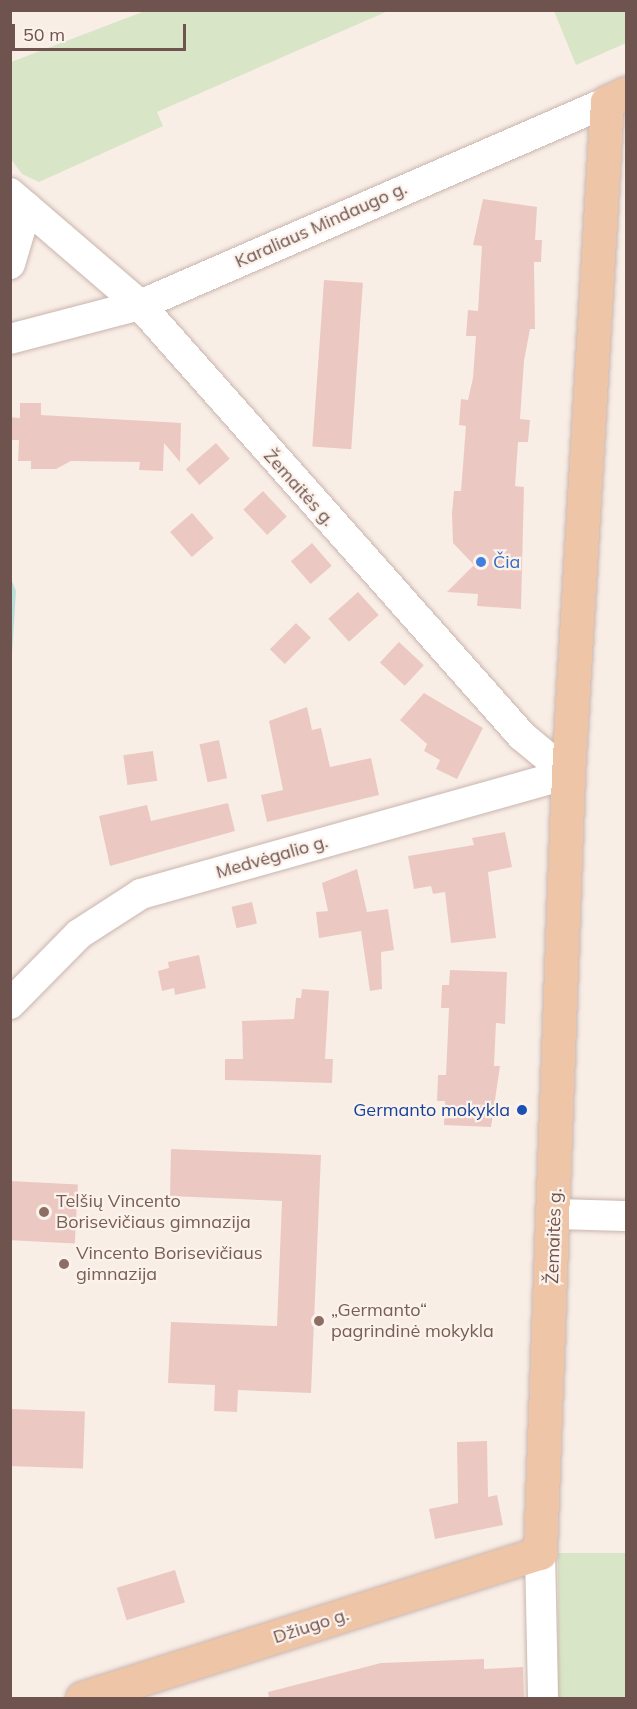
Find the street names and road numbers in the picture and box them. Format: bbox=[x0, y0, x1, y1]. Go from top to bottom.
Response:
street label: Karaliaus Mindaugo g. bbox=[232, 177, 410, 273]
street label: Žemaitės g. bbox=[259, 445, 339, 531]
street label: Medvėgalio g. bbox=[214, 831, 330, 883]
street label: Žemaitės g. bbox=[542, 1188, 566, 1284]
street label: Džiugo g. bbox=[270, 1604, 352, 1648]

